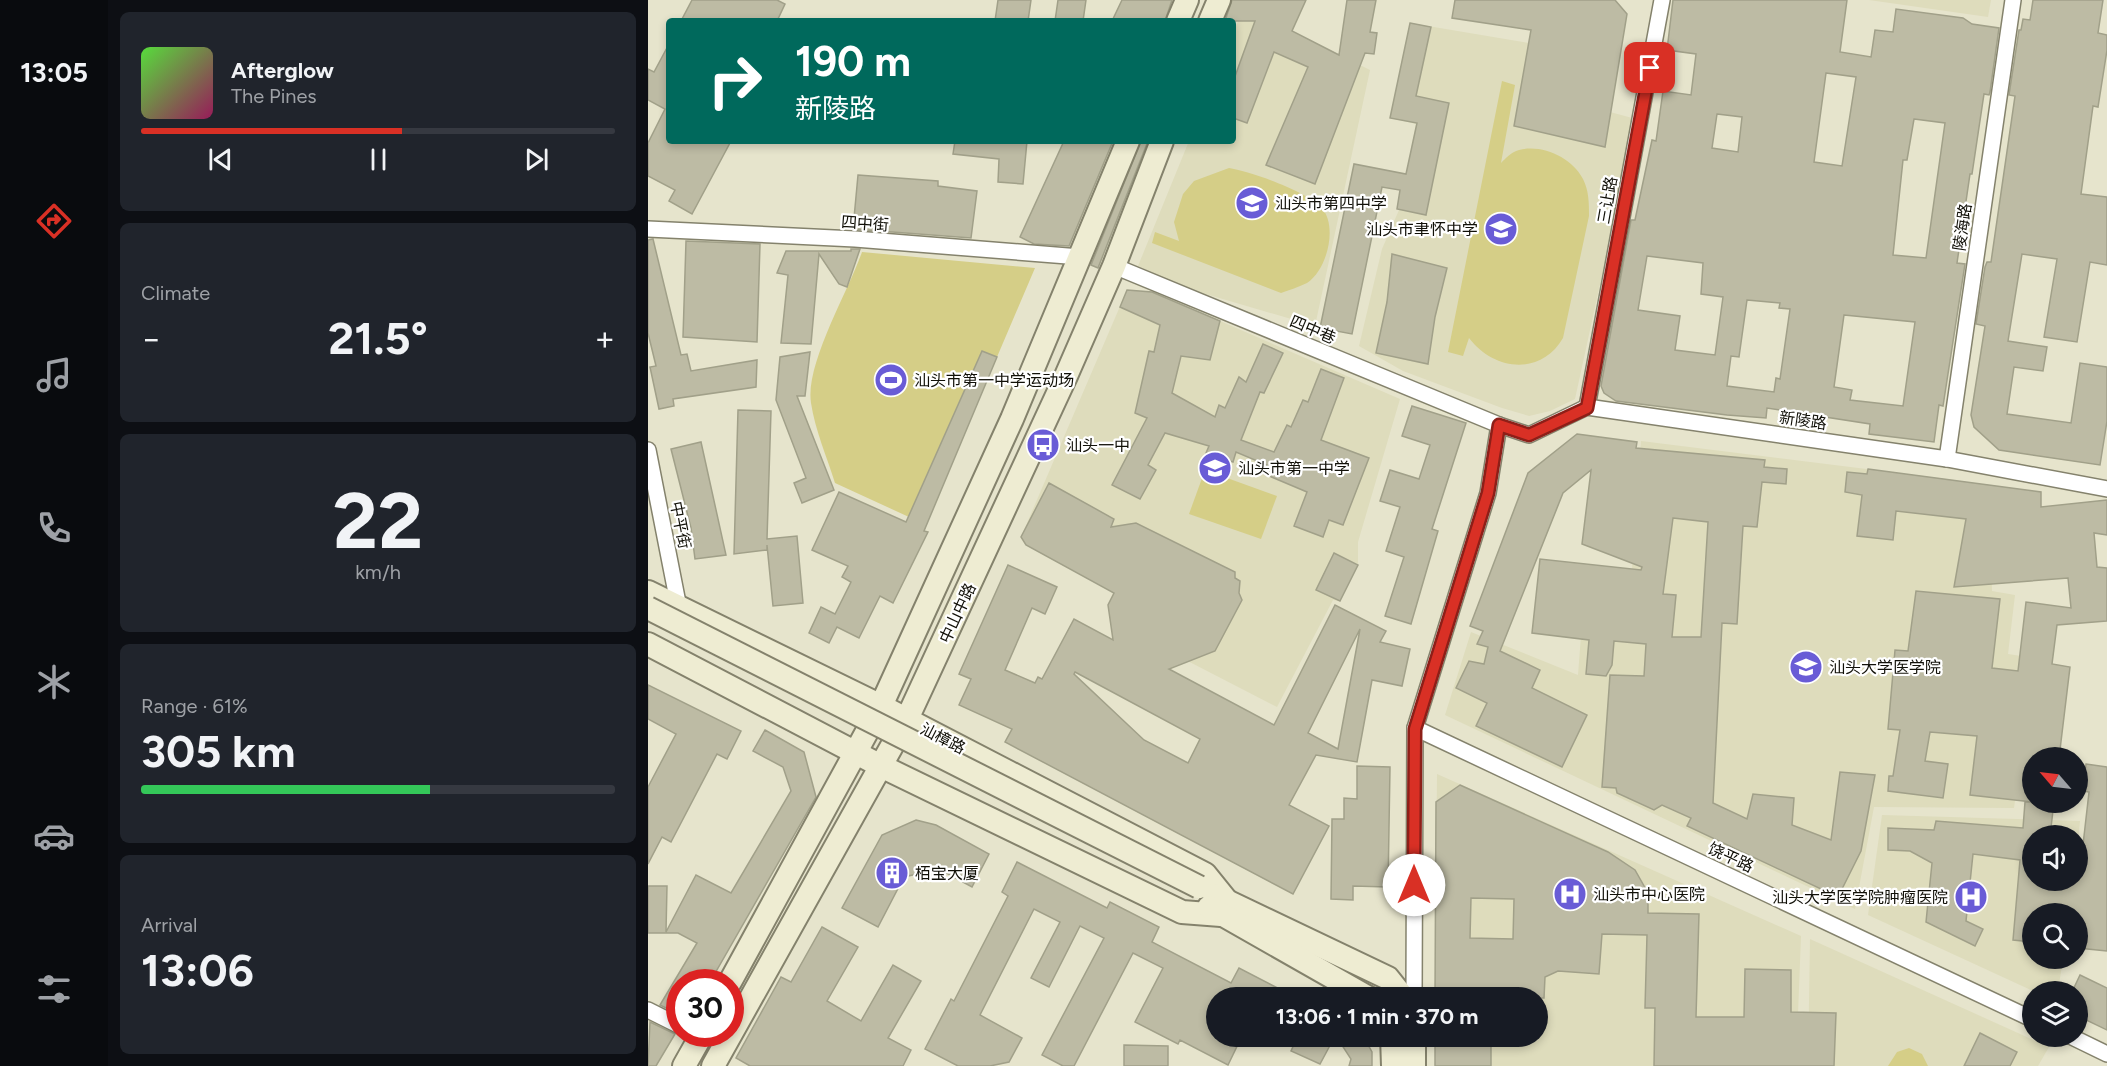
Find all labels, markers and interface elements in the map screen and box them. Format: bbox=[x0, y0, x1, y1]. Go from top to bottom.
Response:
text: 190 m bbox=[795, 36, 911, 87]
icon: right bbox=[696, 42, 774, 120]
pin bbox=[1624, 42, 1675, 93]
icon: arrive bbox=[1633, 51, 1666, 84]
text: 13:05 bbox=[20, 56, 88, 89]
text: Afterglow bbox=[231, 57, 334, 84]
text: The Pines bbox=[231, 84, 317, 108]
text: 新陵路 bbox=[795, 92, 876, 125]
icon: previous bbox=[204, 143, 237, 176]
icon: pause bbox=[362, 143, 395, 176]
icon: next bbox=[520, 143, 553, 176]
street label: 三让路 bbox=[1594, 175, 1621, 225]
school or university icon: 汕头市第四中学 bbox=[1234, 185, 1270, 221]
place label: 汕头市第四中学 bbox=[1275, 194, 1387, 213]
icon: directions bbox=[33, 200, 75, 242]
street label: 陵海路 bbox=[1950, 202, 1975, 252]
school or university icon: 汕头市聿怀中学 bbox=[1483, 211, 1519, 247]
street label: 四中街 bbox=[840, 212, 890, 235]
place label: 汕头市聿怀中学 bbox=[1366, 220, 1478, 239]
text: Climate bbox=[141, 281, 210, 305]
text: 21.5° bbox=[328, 311, 428, 365]
street label: 四中巷 bbox=[1287, 311, 1339, 348]
text: − bbox=[141, 319, 162, 358]
text: + bbox=[594, 319, 615, 358]
icon: music bbox=[33, 354, 75, 396]
sports icon: 汕头市第一中学运动场 bbox=[873, 362, 909, 398]
place label: 汕头市第一中学运动场 bbox=[914, 371, 1074, 390]
street label: 新陵路 bbox=[1778, 408, 1828, 433]
bus stop icon: 汕头一中 bbox=[1025, 427, 1061, 463]
place label: 汕头一中 bbox=[1066, 436, 1130, 455]
school or university icon: 汕头市第一中学 bbox=[1197, 450, 1233, 486]
place label: 汕头市第一中学 bbox=[1238, 459, 1350, 478]
text: 22 bbox=[333, 474, 423, 568]
street label: 中平街 bbox=[667, 500, 694, 550]
icon: phone bbox=[33, 507, 75, 549]
text: km/h bbox=[355, 560, 401, 584]
street label: 中山中路 bbox=[935, 580, 980, 646]
school or university icon: 汕头大学医学院 bbox=[1788, 649, 1824, 685]
place label: 汕头大学医学院 bbox=[1829, 658, 1941, 677]
icon: climate bbox=[33, 661, 75, 703]
text: Range · 61% bbox=[141, 694, 248, 718]
street label: 汕樟路 bbox=[917, 719, 968, 758]
text: 305 km bbox=[141, 724, 296, 778]
north arrow bbox=[2022, 747, 2088, 813]
map controls bbox=[2022, 747, 2088, 1047]
icon: car bbox=[33, 815, 75, 857]
button: sound bbox=[2022, 825, 2088, 891]
street label: 饶平路 bbox=[1705, 839, 1757, 876]
position arrow bbox=[1382, 853, 1446, 917]
building icon: 栢宝大厦 bbox=[874, 855, 910, 891]
place label: 栢宝大厦 bbox=[915, 864, 979, 883]
hospital icon: 汕头市中心医院 bbox=[1552, 876, 1588, 912]
hospital icon: 汕头大学医学院肿瘤医院 bbox=[1953, 879, 1989, 915]
place label: 汕头市中心医院 bbox=[1593, 885, 1705, 904]
place label: 汕头大学医学院肿瘤医院 bbox=[1772, 888, 1948, 907]
button: search bbox=[2022, 903, 2088, 969]
text: Arrival bbox=[141, 913, 197, 937]
text: 13:06 bbox=[141, 943, 254, 997]
icon: filters bbox=[33, 968, 75, 1010]
speed limit sign: 30 bbox=[666, 969, 744, 1047]
button: layers bbox=[2022, 981, 2088, 1047]
text: 13:06 · 1 min · 370 m bbox=[1276, 1003, 1478, 1030]

